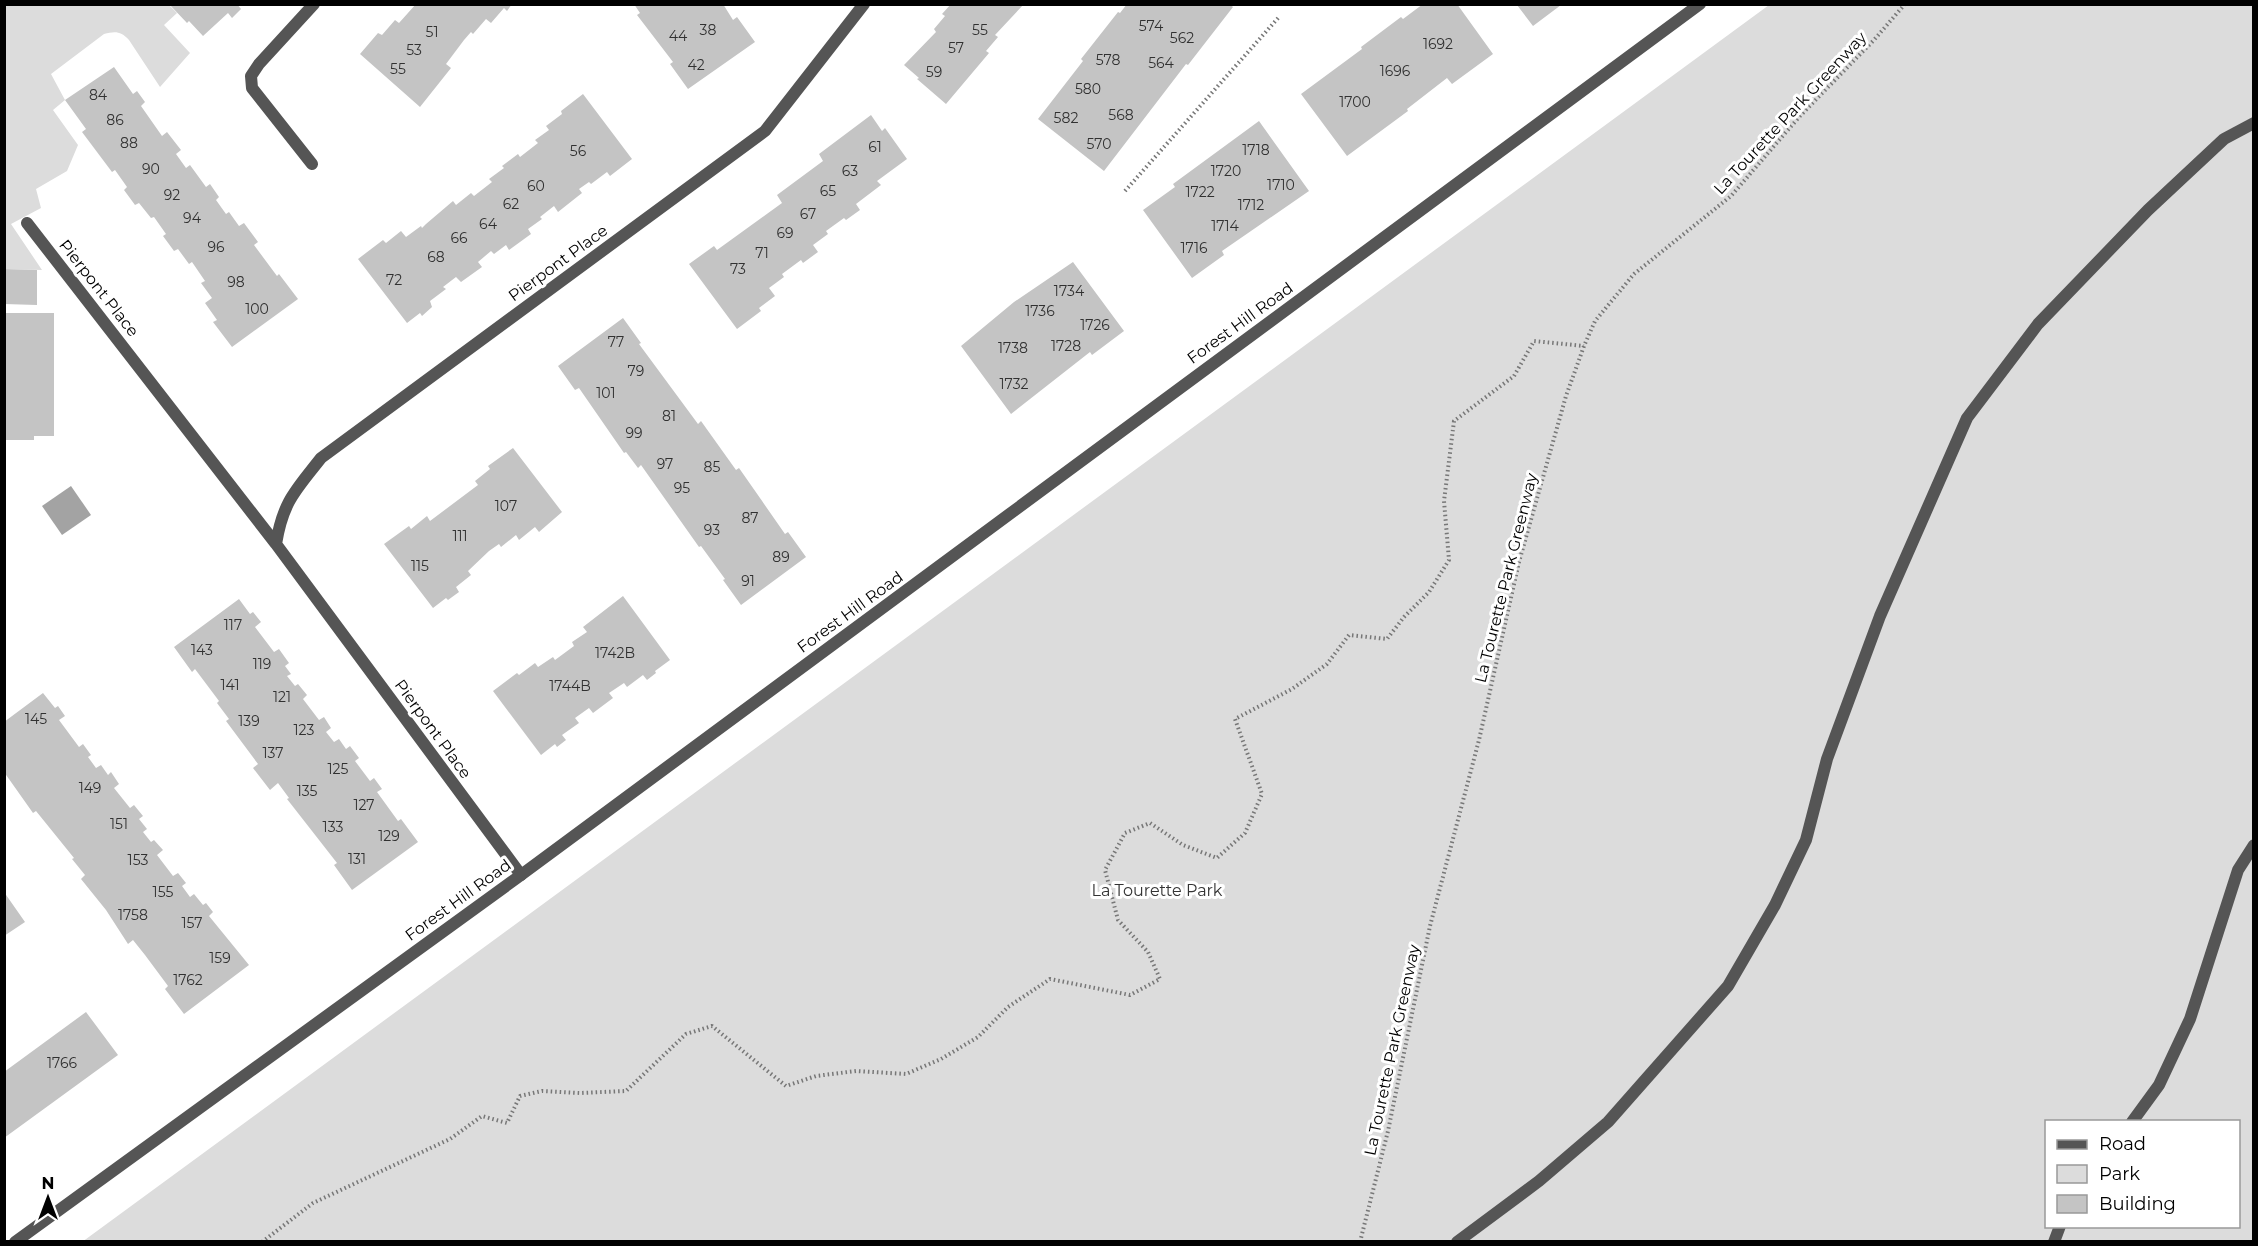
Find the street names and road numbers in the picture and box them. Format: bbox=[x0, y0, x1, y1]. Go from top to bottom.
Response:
street label: La Tourette Park Greenway bbox=[1710, 28, 1871, 198]
street label: Pierpont Place bbox=[505, 221, 611, 305]
street label: Pierpont Place bbox=[55, 236, 143, 340]
street label: Forest Hill Road bbox=[1183, 278, 1297, 368]
street label: La Tourette Park Greenway bbox=[1471, 471, 1541, 685]
street label: Forest Hill Road bbox=[793, 567, 907, 657]
street label: Pierpont Place bbox=[391, 676, 475, 782]
street label: Forest Hill Road bbox=[401, 855, 515, 945]
street label: La Tourette Park Greenway bbox=[1360, 942, 1424, 1157]

